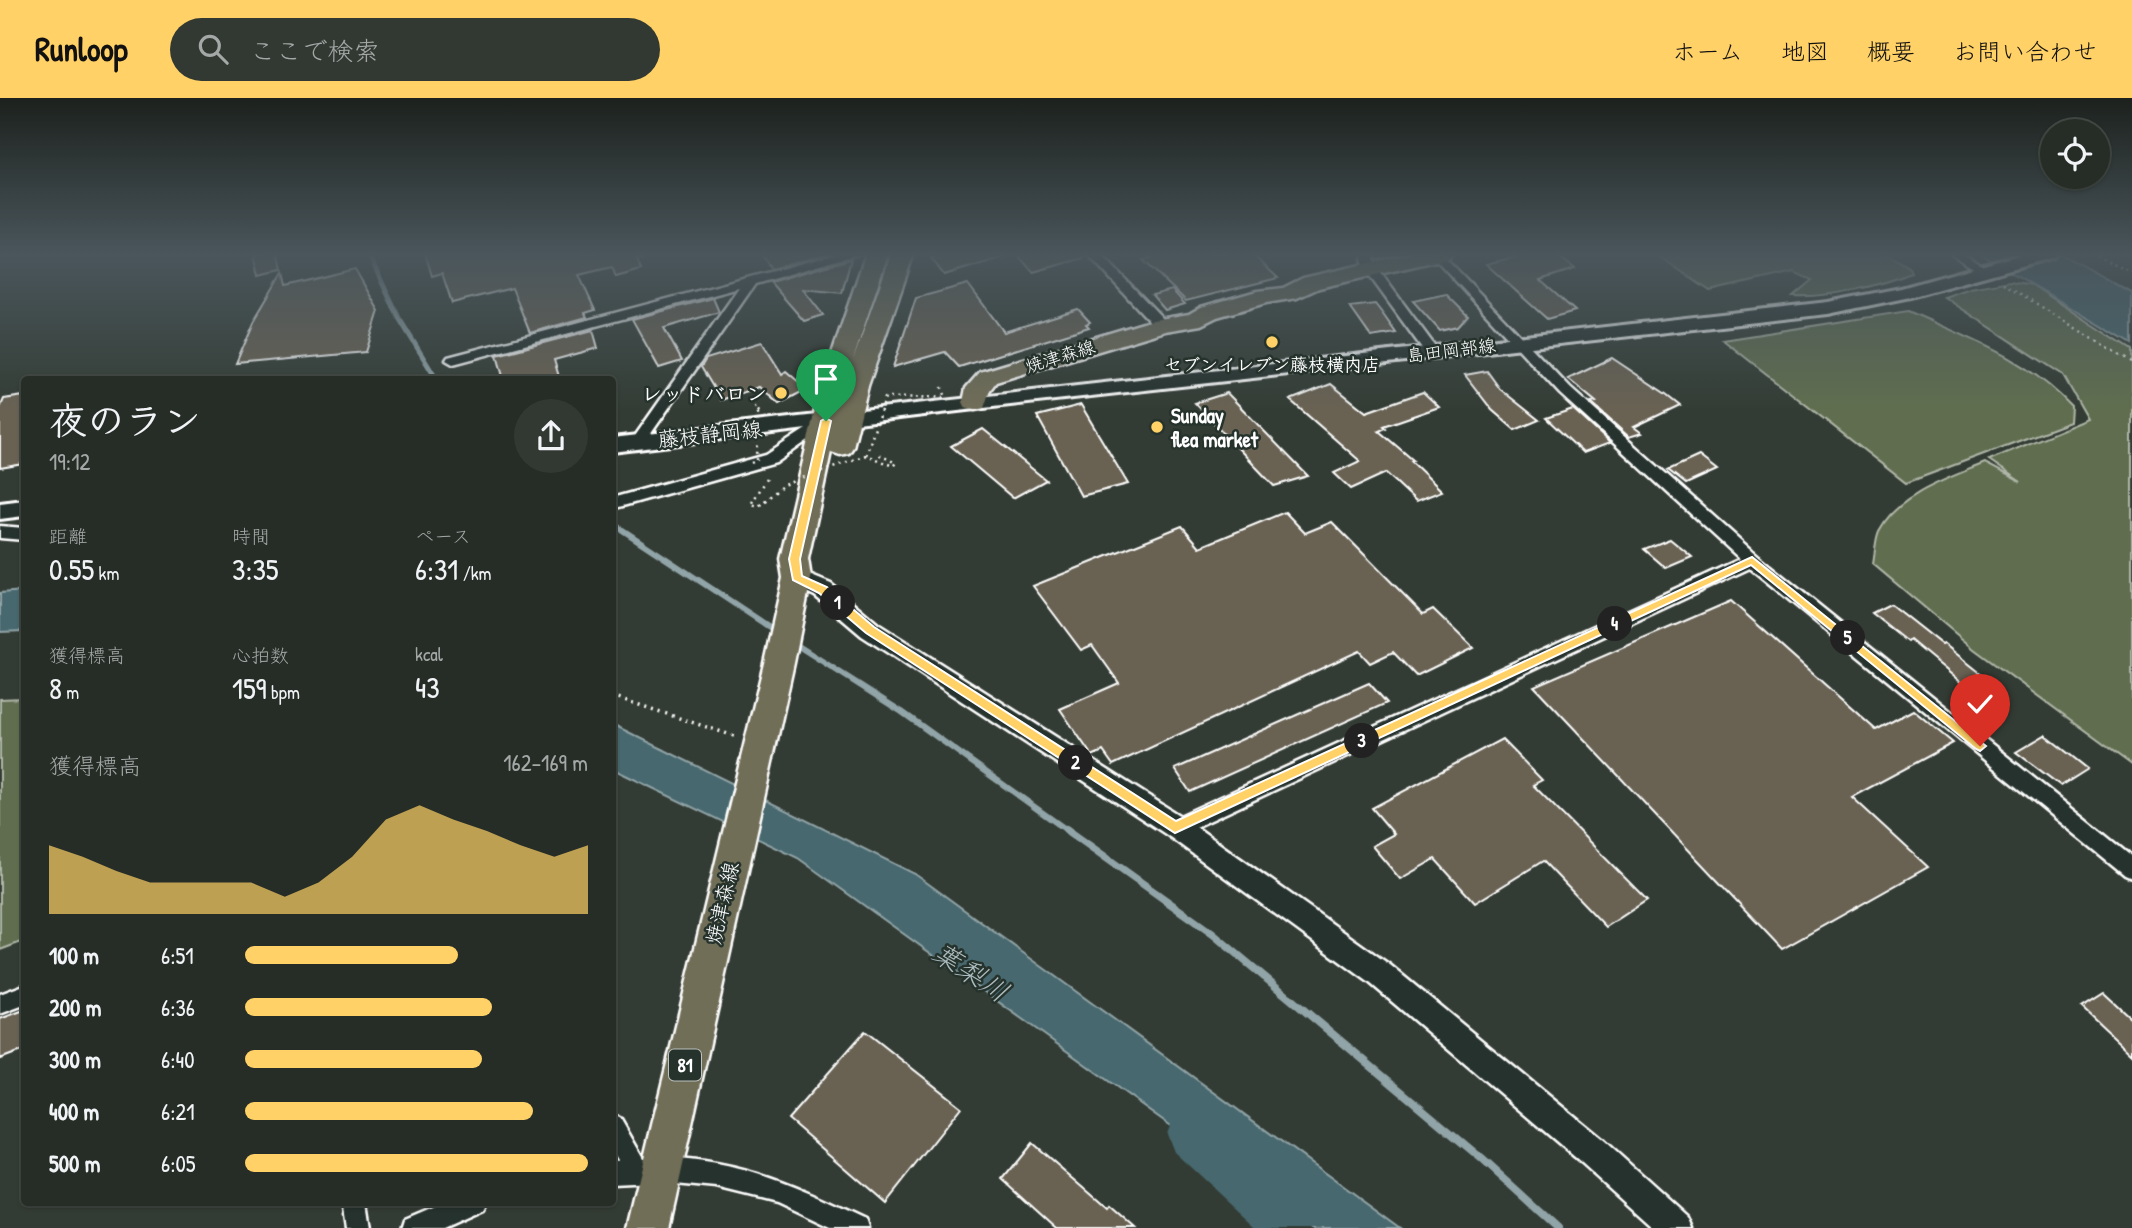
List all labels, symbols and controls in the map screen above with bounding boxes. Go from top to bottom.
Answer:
search box [170,18,660,81]
text: Runloop [35,27,128,71]
icon: search [194,30,232,68]
text: ここで検索 [250,33,380,68]
text: ホーム [1672,35,1743,67]
text: 地図 [1781,35,1829,67]
text: 概要 [1867,35,1915,67]
text: お問い合わせ [1953,35,2097,67]
map controls [2040,119,2110,189]
button: locate [2040,119,2110,189]
street label: 島田岡部線 [1405,332,1497,368]
street label: 焼津森線 [1022,334,1098,378]
marker: セブンイレブン藤枝横内店 [1264,334,1280,350]
pin [796,349,856,421]
place label: セブンイレブン藤枝横内店 [1164,352,1380,377]
icon: arrive [807,360,845,398]
place label: レッドバロン [641,379,767,408]
marker: レッドバロン [773,385,789,401]
text: 夜のラン [49,394,201,446]
button: share [514,399,588,473]
place label: Sunday flea market [1170,401,1259,454]
street label: 藤枝静岡線 [656,414,764,454]
marker: Sunday flea market [1149,419,1165,435]
text: 19:12 [49,446,90,477]
text: 距離 [49,523,87,549]
text: 時間 [232,523,270,549]
text: ペース [415,523,471,549]
text: 0.55 [49,549,94,589]
text: 3:35 [232,549,279,589]
text: 6:31 [415,549,458,589]
text: km [94,560,119,586]
text: /km [458,560,491,586]
pin: 1 [820,586,856,620]
text: 1 [834,589,841,615]
pin: 4 [1598,606,1632,642]
text: 4 [1611,610,1618,636]
pin: 5 [1830,620,1866,656]
text: 5 [1843,624,1852,650]
text: kcal [415,641,443,667]
text: 獲得標高 [49,642,125,668]
text: 心拍数 [232,642,289,668]
text: 43 [415,667,440,707]
text: 8 [49,668,62,708]
text: 159 [232,668,267,708]
pin [1950,674,2010,746]
text: m [62,679,79,705]
text: bpm [267,679,300,705]
icon: check [1961,685,1999,723]
pin: 3 [1344,724,1380,758]
text: 3 [1357,727,1366,753]
pin: 2 [1058,746,1094,780]
text: 162–169 m [503,747,588,778]
text: 2 [1071,749,1080,775]
text: 獲得標高 [49,750,141,781]
street label: 焼津森線 [698,859,746,947]
water label: 葉梨川 [925,933,1017,1011]
text: 100 m [49,940,99,971]
text: 6:51 [161,940,194,971]
text: 200 m [49,992,101,1023]
text: 6:36 [161,992,195,1023]
text: 300 m [49,1044,101,1075]
text: 6:40 [161,1044,194,1075]
road number: 81 [669,1049,701,1080]
text: 400 m [49,1096,99,1127]
text: 6:21 [161,1096,195,1127]
text: 500 m [49,1148,100,1179]
text: 6:05 [161,1148,196,1179]

